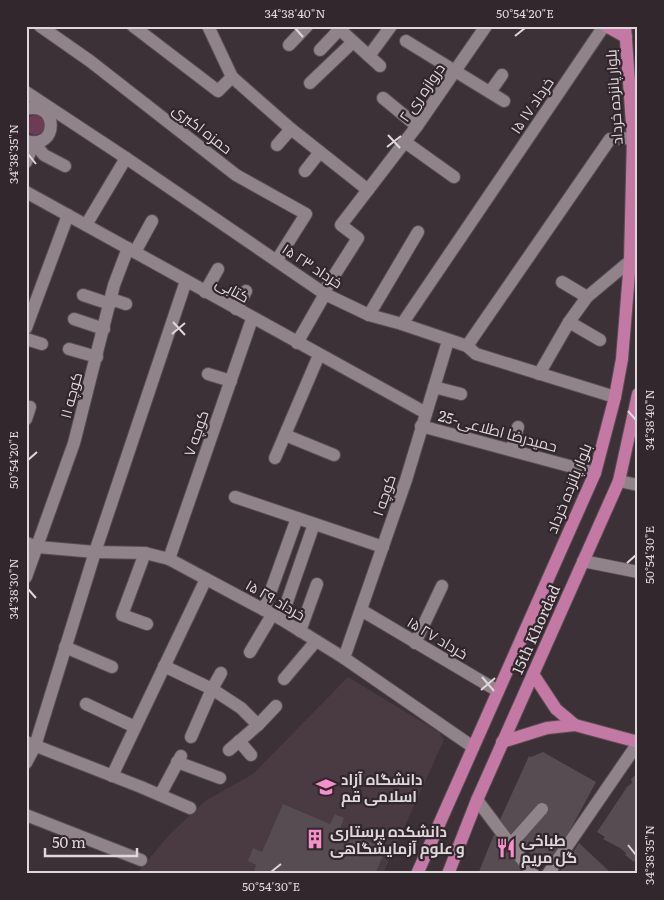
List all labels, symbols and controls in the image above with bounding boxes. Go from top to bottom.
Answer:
text: 34°38'40"N [265,4,325,22]
text: 50°54'20"E [496,4,554,22]
street label: بلوار پانزده خرداد [598,49,628,145]
street label: دروازه ری ۲ [392,58,450,126]
street label: ۱۵ خرداد ۱۷ [504,72,558,138]
street label: حمزه اکبری [168,97,238,159]
text: 34°38'35"N [4,124,22,184]
street label: ۱۵ خرداد ۲۳ [278,237,348,293]
street label: کتابی [212,270,254,308]
street label: کوچه ۱۱ [53,369,87,421]
text: 34°38'40"N [640,390,658,450]
street label: حمیدرضا اطلاعی-25 [436,403,560,457]
street label: کوچه ۷ [176,407,214,459]
text: 50°54'20"E [4,431,22,489]
street label: بلوار پانزده خرداد [539,439,597,537]
street label: کوچه ۱ [365,471,401,519]
text: 50°54'30"E [640,526,658,584]
text: 34°38'30"N [4,559,22,619]
street label: ۱۵ خرداد ۲۹ [242,573,310,625]
street label: 15th Khordad [505,581,565,677]
street label: ۱۵ خرداد ۲۷ [403,610,473,664]
place label: دانشگاه آزاد اسلامی قم [341,767,423,807]
school or university icon: دانشگاه آزاد اسلامی قم [315,776,337,798]
place label: دانشکده پرستاری و علوم آزمایشگاهی [330,819,465,859]
scale bar [45,825,138,857]
text: 34°38'35"N [640,825,658,885]
building icon: دانشکده پرستاری و علوم آزمایشگاهی [304,828,326,850]
place label: طباخی گل مریم [521,828,577,868]
text: 50 m [52,830,86,853]
restaurant icon: طباخی گل مریم [495,837,517,859]
text: 50°54'30"E [242,877,300,895]

